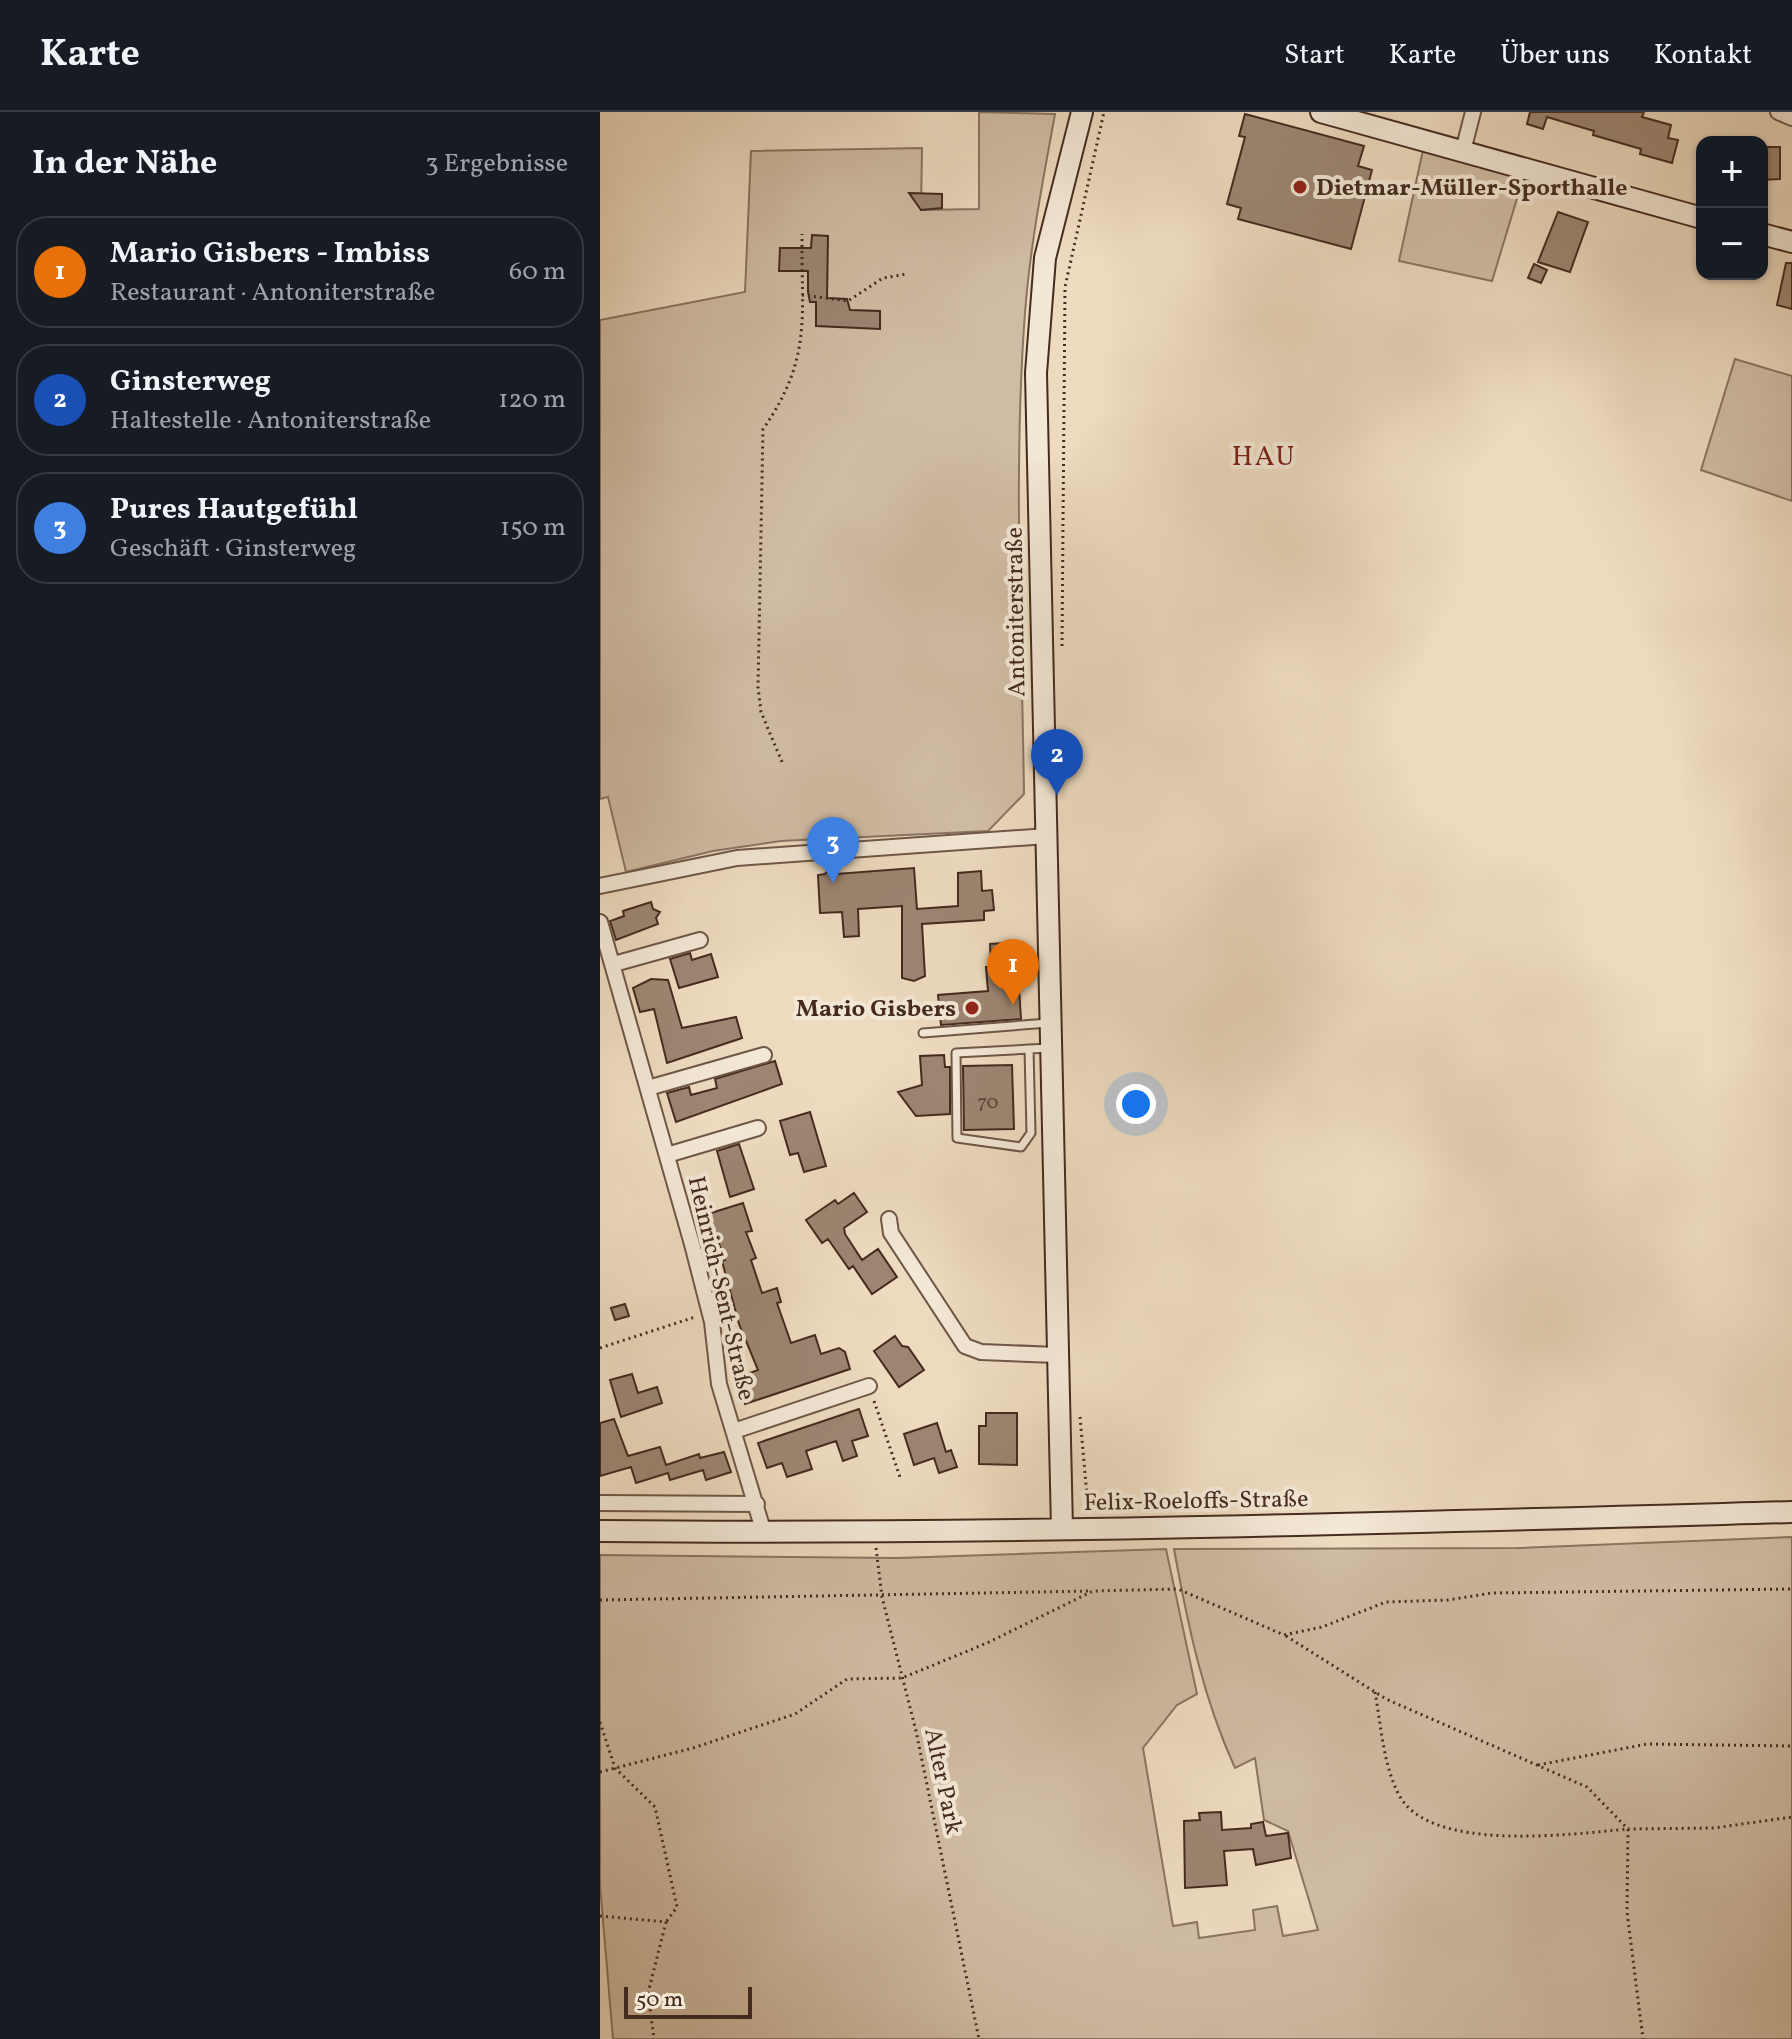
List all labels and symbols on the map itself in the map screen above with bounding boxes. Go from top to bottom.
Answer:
place label: Dietmar-Müller-Sporthalle [1316,172,1628,206]
marker: Dietmar-Müller-Sporthalle [1291,178,1309,196]
district label: HAU [1232,438,1296,477]
street label: Antoniterstraße [999,527,1035,697]
pin: 2 [1031,729,1083,795]
pin: 3 [807,817,859,883]
pin: 1 [987,939,1039,1005]
place label: Mario Gisbers [796,993,956,1027]
marker: Mario Gisbers [963,999,981,1017]
your location [1116,1084,1156,1124]
house number: 70 [978,1089,998,1117]
street label: Heinrich-Sent-Straße [678,1173,762,1404]
street label: Felix-Roeloffs-Straße [1083,1483,1309,1521]
street label: Alter Park [914,1725,970,1838]
scale bar [624,1983,752,2019]

